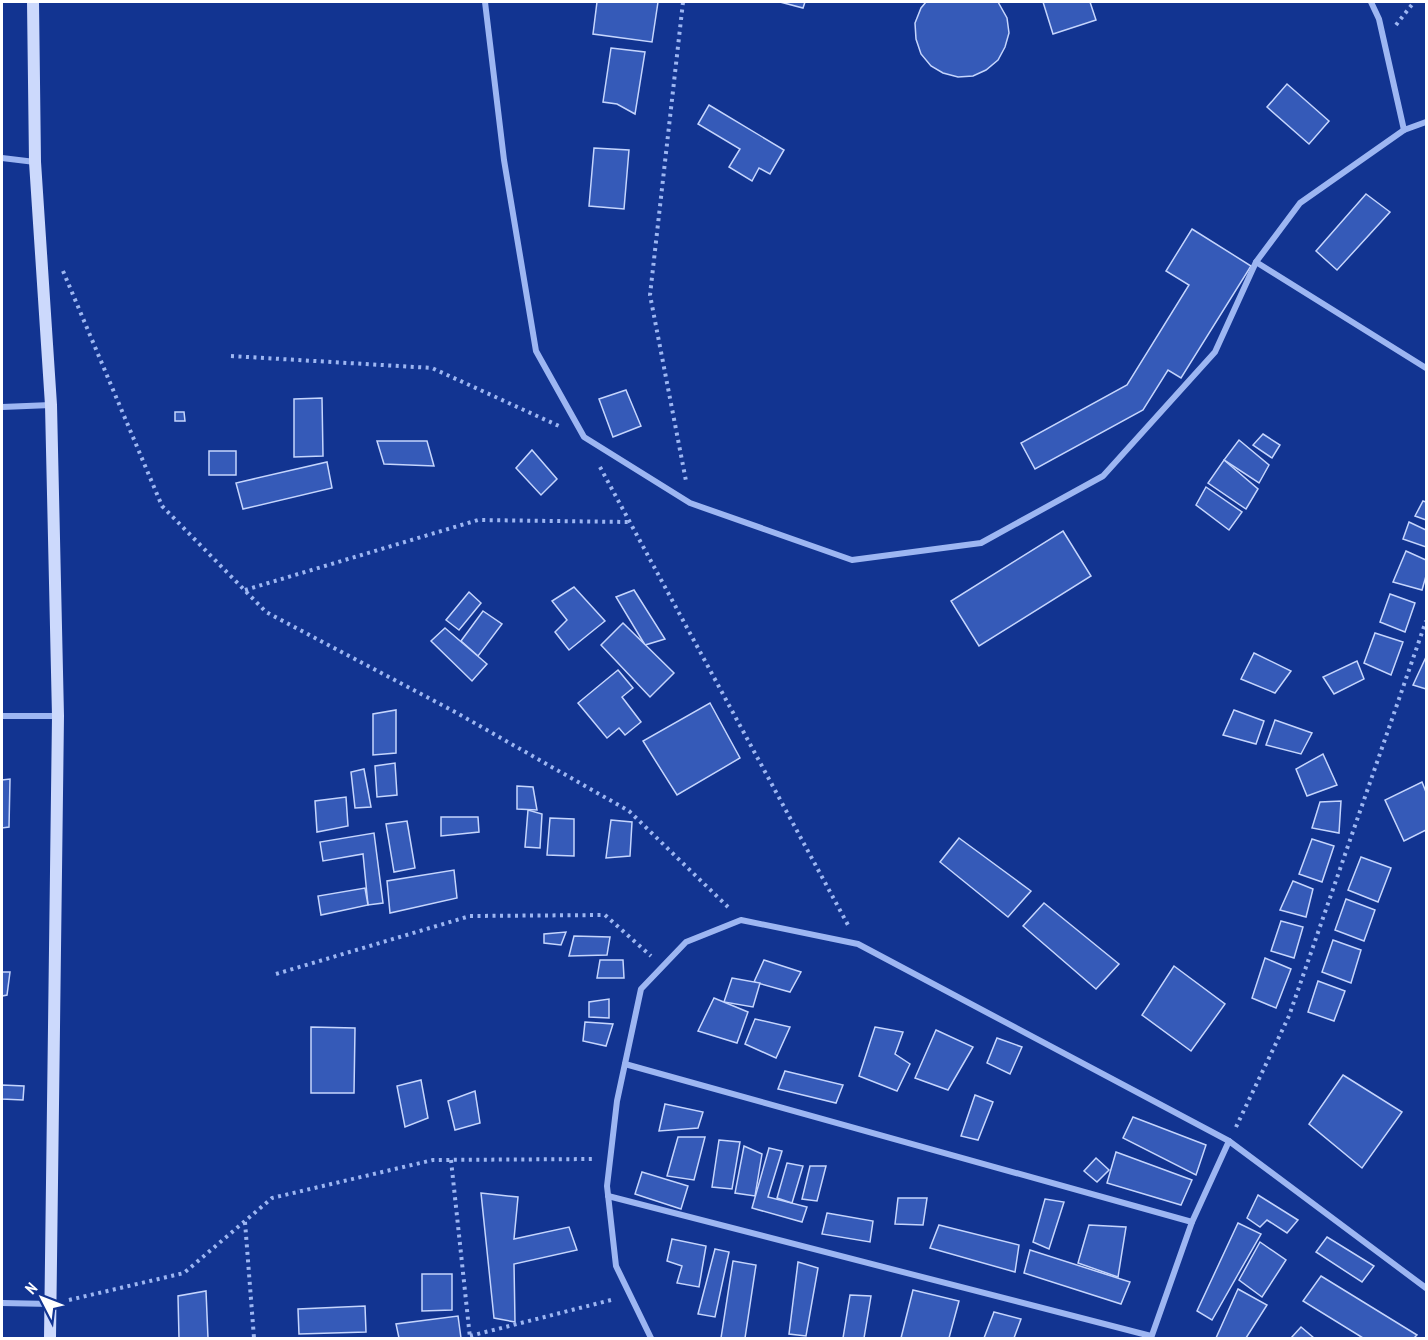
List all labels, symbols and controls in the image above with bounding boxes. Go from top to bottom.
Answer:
north arrow [12,1268,72,1328]
text: N [21,1278,41,1298]

